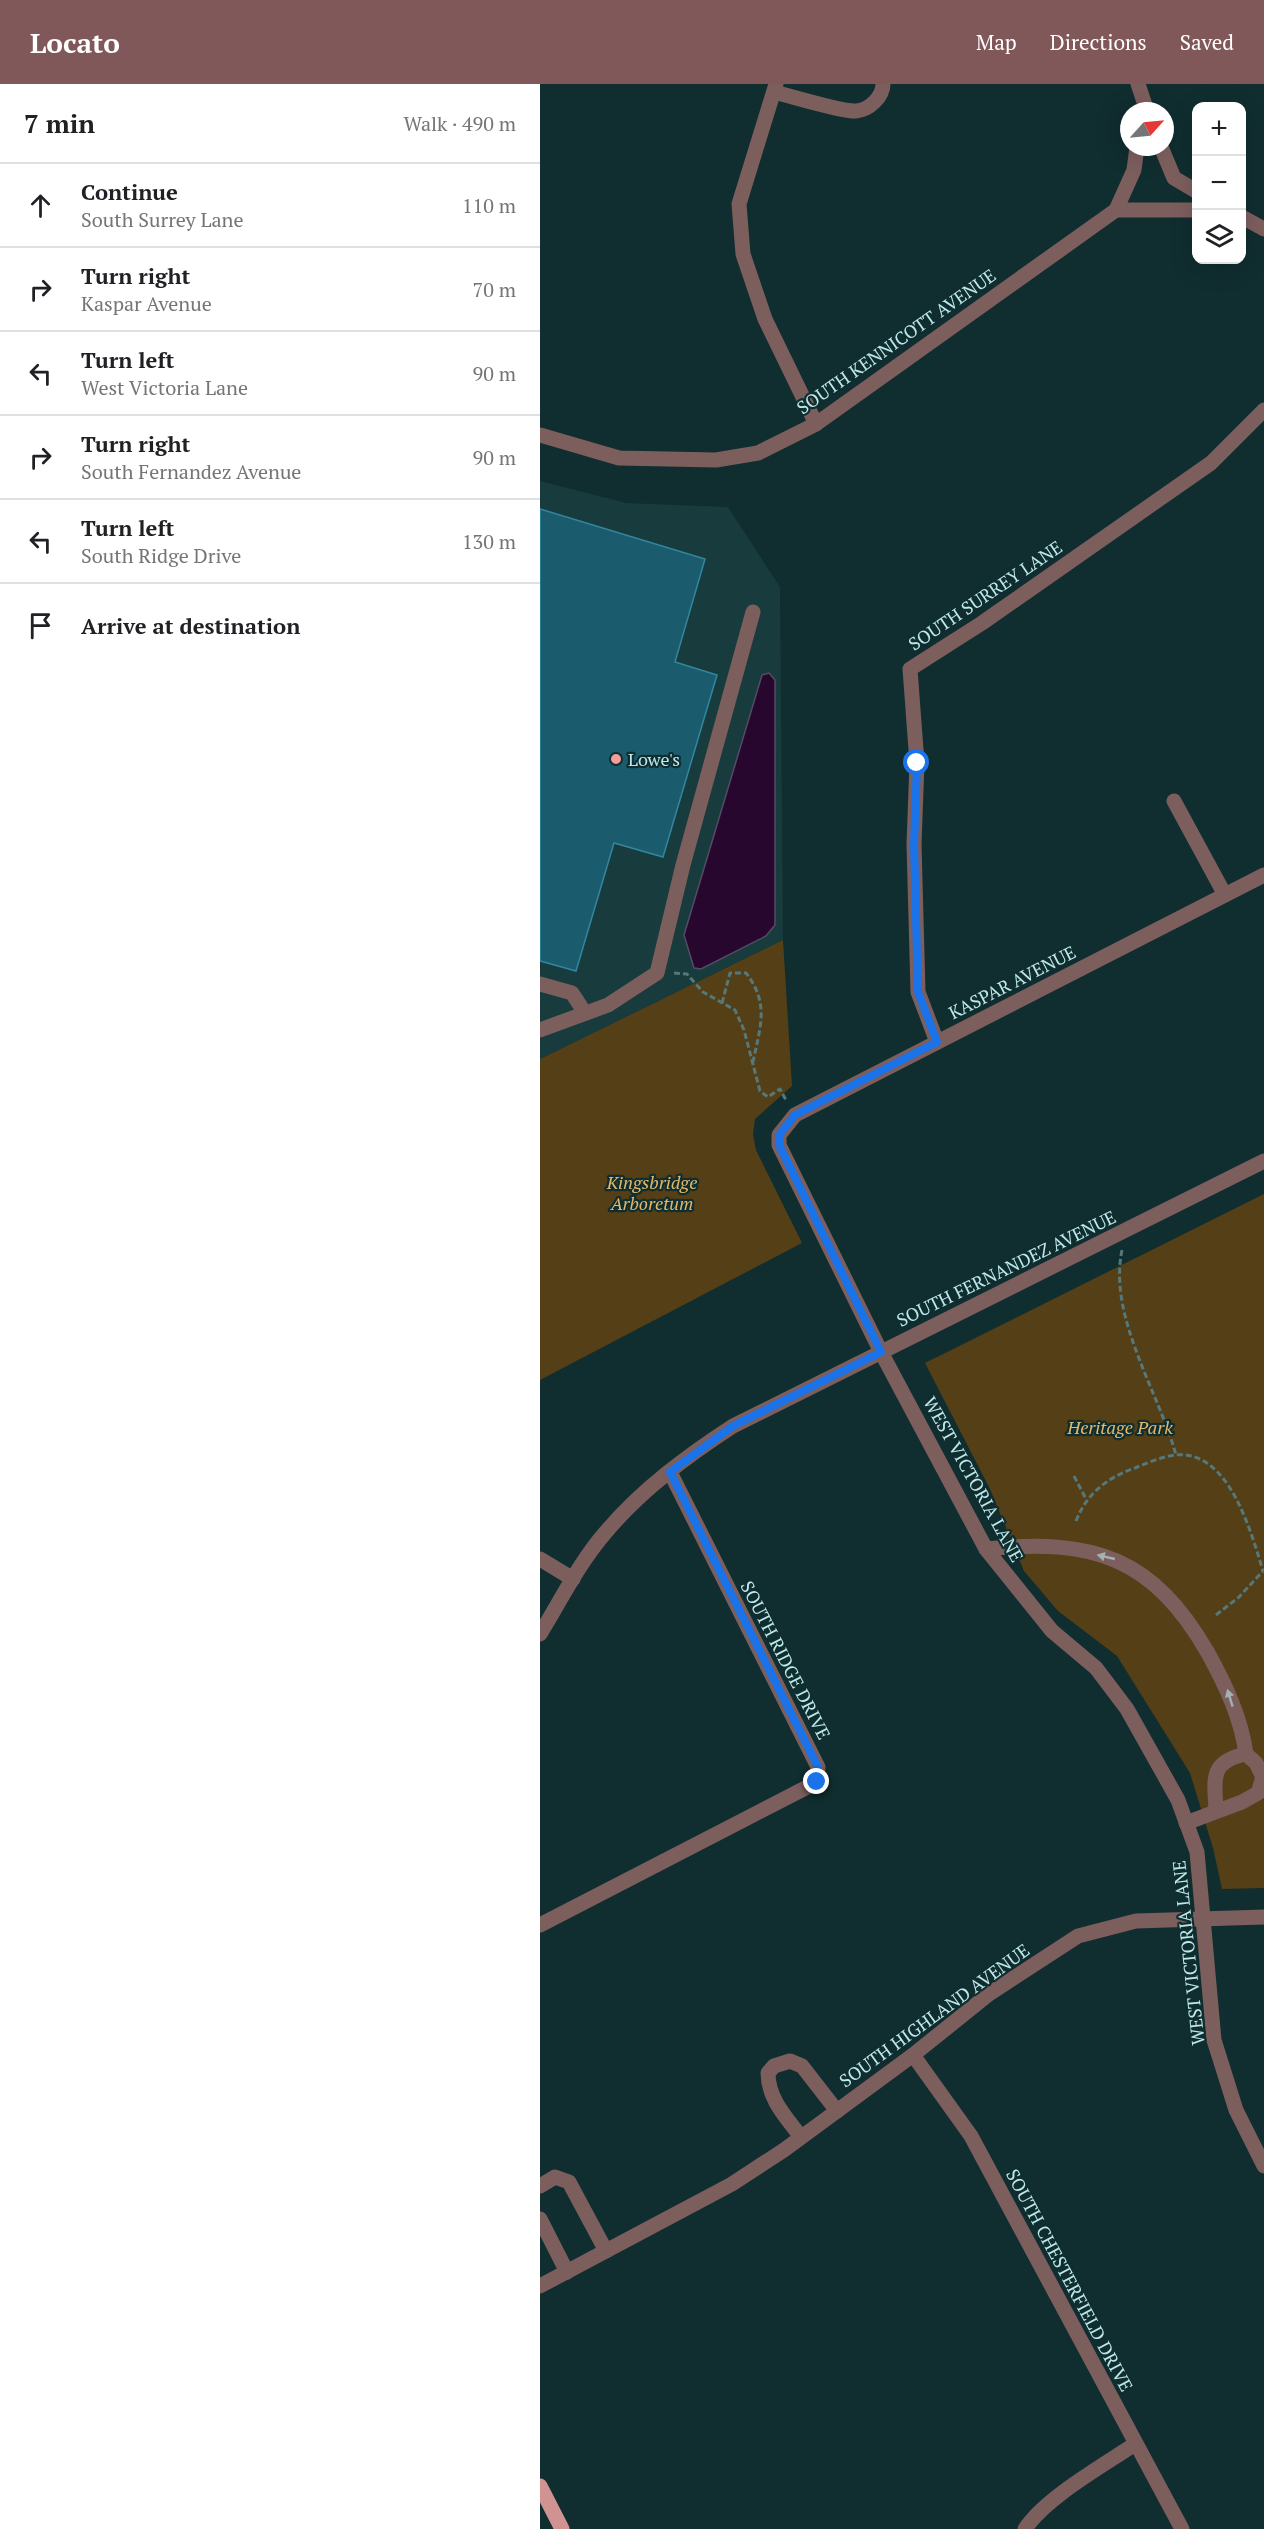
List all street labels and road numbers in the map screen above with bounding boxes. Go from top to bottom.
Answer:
street label: SOUTH KENNICOTT AVENUE [792,263,1000,419]
street label: SOUTH SURREY LANE [903,535,1067,655]
street label: KASPAR AVENUE [944,940,1080,1024]
street label: SOUTH FERNANDEZ AVENUE [892,1204,1120,1332]
street label: WEST VICTORIA LANE [918,1392,1030,1566]
street label: SOUTH RIDGE DRIVE [736,1577,836,1743]
street label: WEST VICTORIA LANE [1166,1859,1210,2047]
street label: SOUTH HIGHLAND AVENUE [834,1938,1034,2092]
street label: SOUTH CHESTERFIELD DRIVE [1001,2165,1139,2395]

